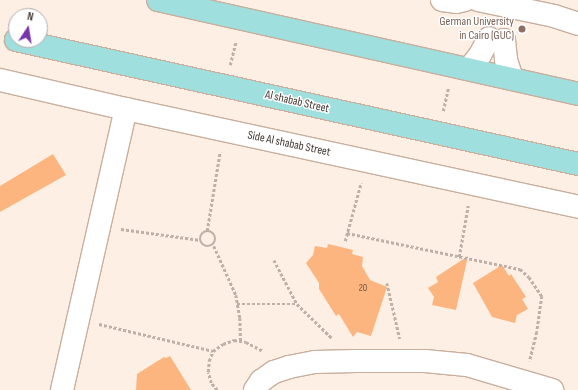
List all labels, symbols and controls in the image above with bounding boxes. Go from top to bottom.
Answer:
north arrow [8,8,48,48]
text: N [26,10,35,24]
place label: German University in Cairo (GUC) [440,15,514,43]
marker: German University in Cairo (GUC) [517,24,527,34]
street label: Al shabab Street [264,88,330,116]
street label: Side Al shabab Street [246,128,332,160]
house number: 20 [359,283,367,295]

